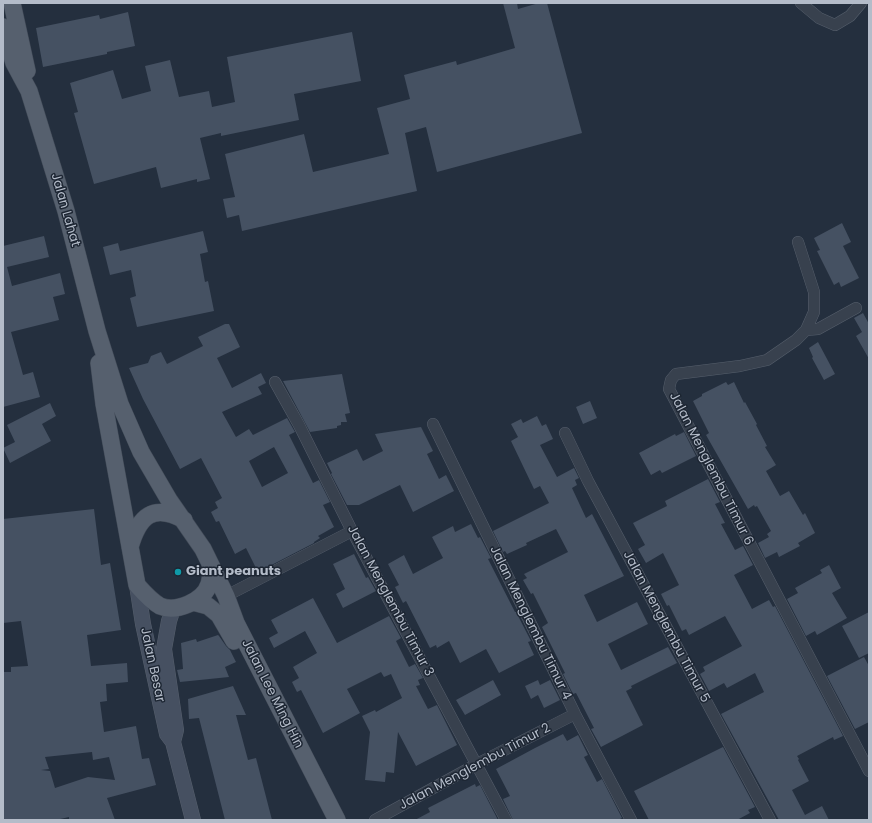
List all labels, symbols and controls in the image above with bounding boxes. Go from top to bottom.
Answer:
street label: Jalan Lahat [47,171,83,249]
street label: Jalan Menglembu Timur 6 [666,390,756,548]
street label: Jalan Menglembu Timur 3 [343,523,437,679]
street label: Jalan Menglembu Timur 4 [486,543,574,703]
street label: Jalan Menglembu Timur 5 [619,549,713,705]
place label: Giant peanuts [186,564,281,580]
marker: Giant peanuts [173,567,183,577]
street label: Jalan Besar [136,626,168,704]
street label: Jalan Lee Ming Hin [238,637,306,751]
street label: Jalan Menglembu Timur 2 [397,720,553,814]

